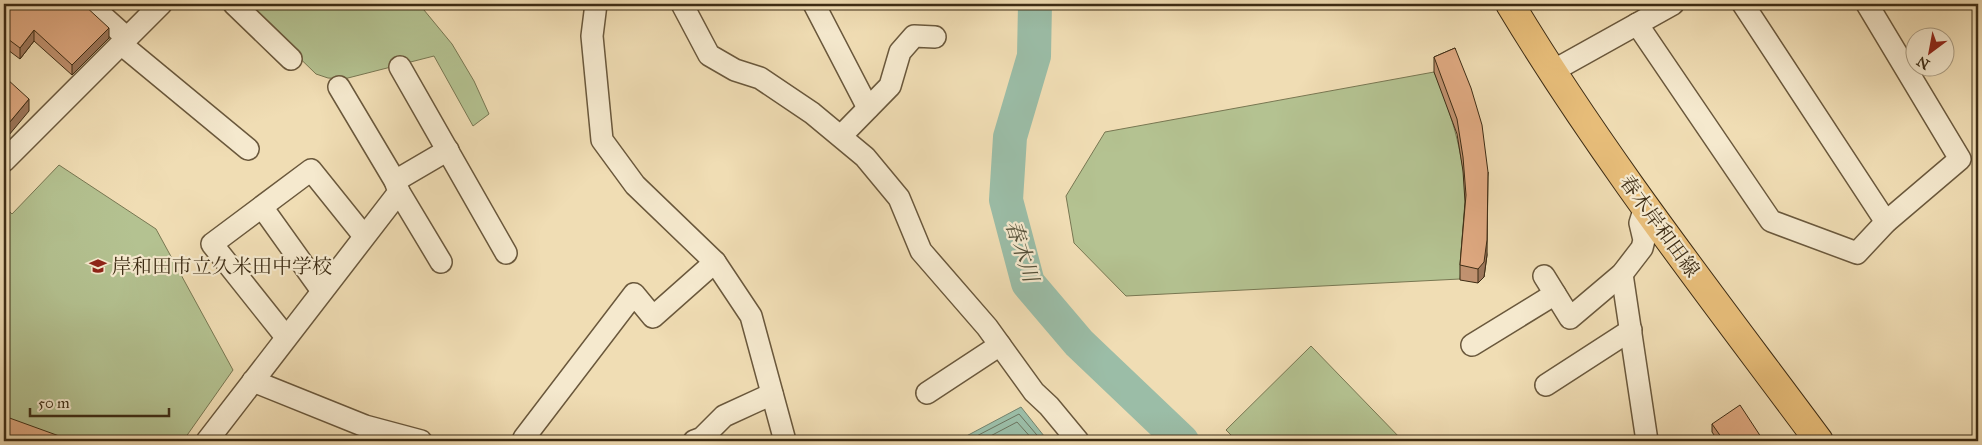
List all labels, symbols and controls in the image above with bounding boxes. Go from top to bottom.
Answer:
north arrow [1904,28,1954,78]
text: N [1914,52,1933,73]
street label: 春木岸和田線 [1615,170,1705,282]
water label: 春木川 [1000,217,1045,287]
place label: 岸和田市立久米田中学校 [112,254,332,278]
school or university icon: 岸和田市立久米田中学校 [88,256,108,276]
scale bar [30,385,169,417]
text: 50 m [38,394,70,412]

